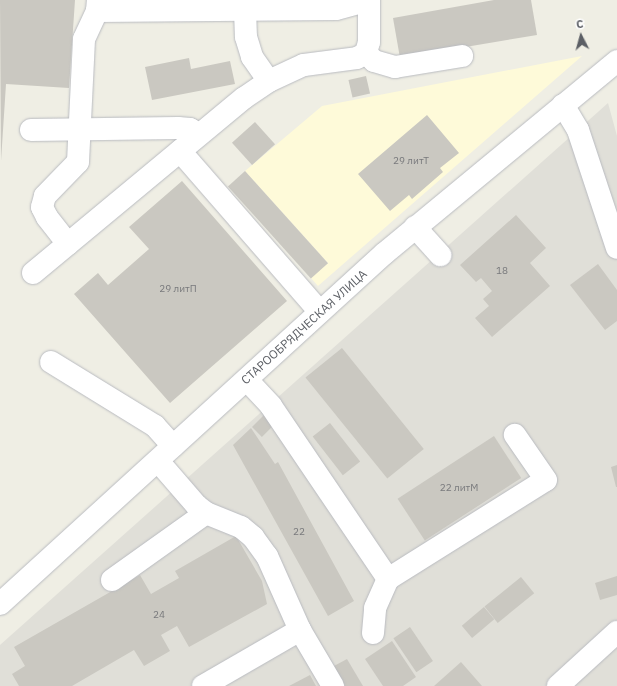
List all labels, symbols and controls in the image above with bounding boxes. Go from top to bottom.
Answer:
north arrow [561,16,601,56]
text: С [575,17,584,31]
house number: 29 литТ [393,155,429,167]
house number: 18 [496,265,508,277]
street label: СТАРООБРЯДЧЕСКАЯ УЛИЦА [238,267,370,387]
house number: 29 литП [159,283,197,295]
house number: 22 литМ [440,482,478,494]
house number: 22 [293,526,305,538]
house number: 24 [153,609,165,621]

